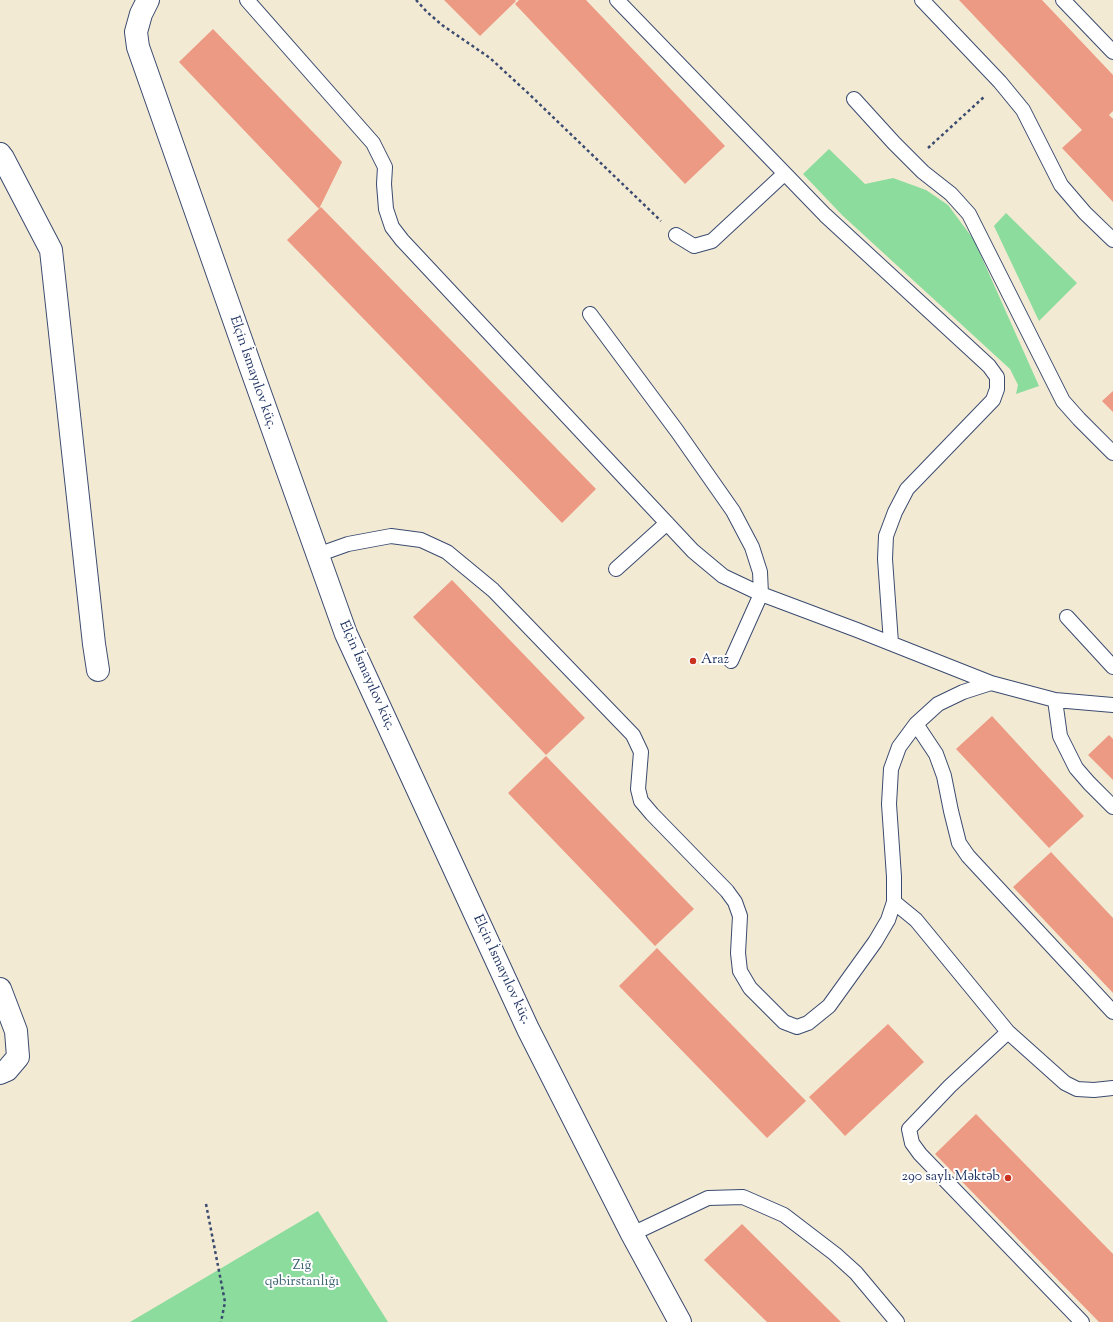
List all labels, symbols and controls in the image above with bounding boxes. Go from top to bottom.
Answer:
street label: Elçin İsmayılov küç. [225,314,279,432]
street label: Elçin İsmayılov küç. [334,618,398,734]
place label: Araz [701,653,729,669]
marker: Araz [688,656,698,666]
street label: Elçin İsmayılov küç. [468,913,534,1027]
place label: 290 saylı Məktəb [902,1170,1000,1186]
marker: 290 saylı Məktəb [1003,1173,1013,1183]
park label: Zığ qəbirstanlığı [265,1259,339,1292]

